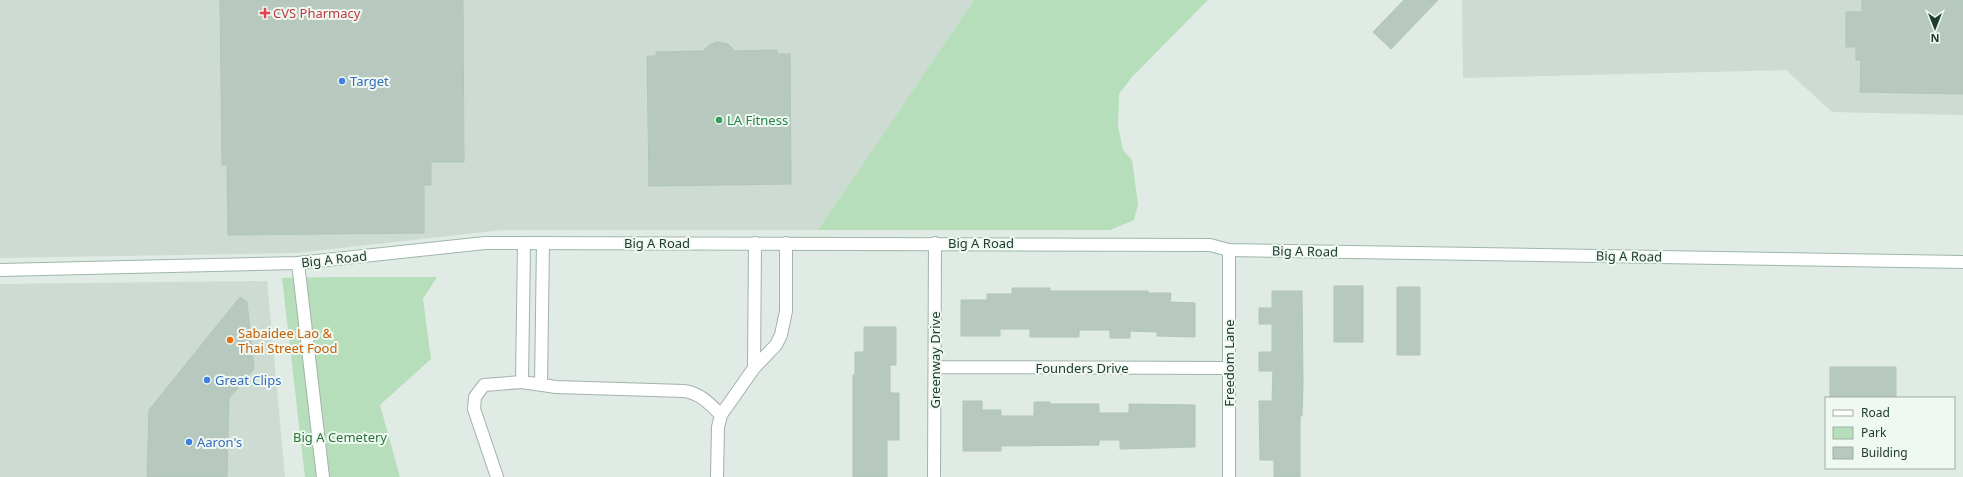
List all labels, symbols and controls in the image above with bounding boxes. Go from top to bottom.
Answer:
place label: CVS Pharmacy [273,4,361,22]
marker: CVS Pharmacy [260,8,270,18]
north arrow [1915,8,1955,48]
text: N [1931,31,1939,46]
place label: Target [350,72,389,90]
marker: Target [337,76,347,86]
place label: LA Fitness [727,111,788,129]
marker: LA Fitness [714,115,724,125]
street label: Big A Road [624,234,690,252]
street label: Big A Road [948,234,1014,252]
street label: Big A Road [1272,241,1338,261]
street label: Big A Road [1596,246,1662,266]
street label: Big A Road [300,247,368,271]
street label: Greenway Drive [926,312,944,408]
street label: Freedom Lane [1220,319,1238,407]
place label: Sabaidee Lao & Thai Street Food [238,324,337,357]
marker: Sabaidee Lao & Thai Street Food [225,335,235,345]
street label: Founders Drive [1035,359,1129,377]
place label: Great Clips [215,371,281,389]
marker: Great Clips [202,375,212,385]
legend [1825,397,1955,469]
text: Road [1861,404,1890,421]
text: Park [1861,424,1887,441]
park label: Big A Cemetery [293,428,387,446]
place label: Aaron's [197,433,242,451]
marker: Aaron's [184,437,194,447]
text: Building [1861,444,1908,461]

